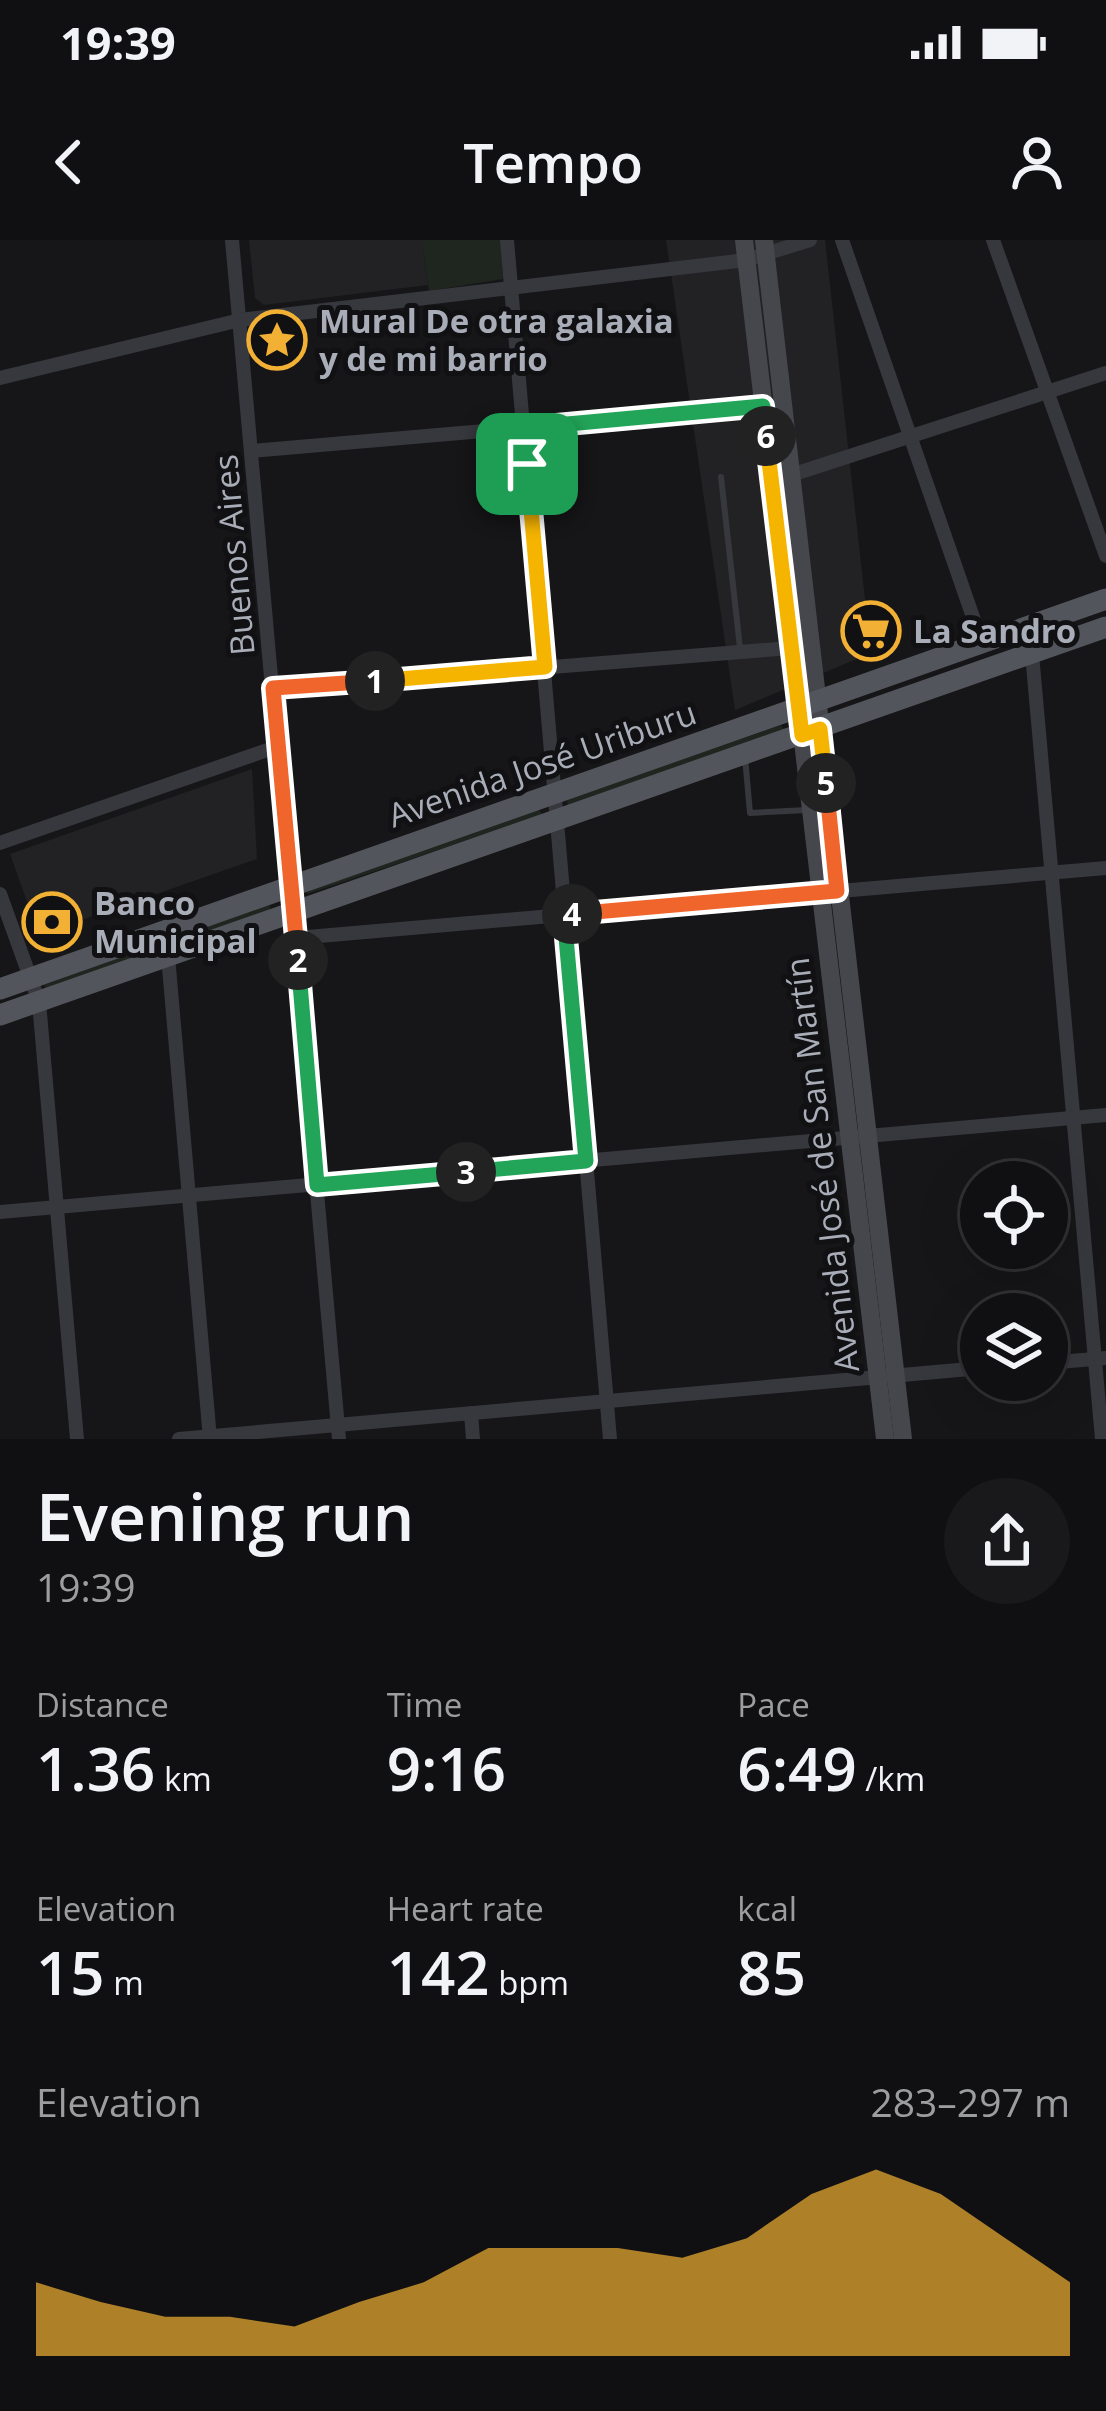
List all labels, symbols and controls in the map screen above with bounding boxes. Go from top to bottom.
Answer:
text: 19:39 [60,12,176,73]
text: Tempo [463,125,643,199]
icon: back [36,129,102,195]
icon: person [1004,129,1070,195]
place label: Mural De otra galaxia y de mi barrio [319,298,674,381]
place icon: Mural De otra galaxia y de mi barrio [246,309,308,371]
pin: 6 [736,406,796,466]
pin [476,413,578,515]
text: 6 [757,413,775,458]
icon: arrive [494,431,560,497]
street label: Buenos Aires [202,453,265,657]
supermarket icon: La Sandro [840,600,902,662]
place label: La Sandro [913,608,1076,653]
pin: 1 [345,651,405,711]
text: 1 [366,658,384,703]
street label: Avenida José Uriburu [382,690,702,837]
pin: 5 [796,753,856,813]
text: 5 [817,760,835,805]
place label: Banco Municipal [94,880,257,963]
pin: 4 [542,884,602,944]
bank icon: Banco Municipal [21,891,83,953]
text: 4 [563,891,581,936]
pin: 2 [268,930,328,990]
text: 2 [289,937,307,982]
street label: Avenida José de San Martín [774,955,869,1375]
pin: 3 [436,1142,496,1202]
text: 3 [457,1149,475,1194]
map controls [960,1161,1068,1401]
button: locate [960,1161,1068,1269]
button: layers [960,1293,1068,1401]
text: Evening run [36,1470,414,1560]
button: share [944,1478,1070,1604]
text: 19:39 [36,1560,135,1613]
text: Distance [36,1682,169,1727]
text: Time [387,1682,462,1727]
text: Pace [737,1682,810,1727]
text: 1.36 [36,1727,155,1809]
text: 9:16 [387,1727,506,1809]
text: 6:49 [737,1727,857,1809]
text: km [155,1756,212,1801]
text: /km [857,1756,925,1801]
text: Elevation [36,1886,176,1931]
text: Heart rate [387,1886,544,1931]
text: kcal [737,1886,797,1931]
text: 15 [36,1931,105,2013]
text: 142 [387,1931,490,2013]
text: 85 [737,1931,806,2013]
text: m [105,1960,144,2005]
text: bpm [490,1960,569,2005]
text: Elevation [36,2075,202,2128]
text: 283–297 m [870,2075,1070,2128]

